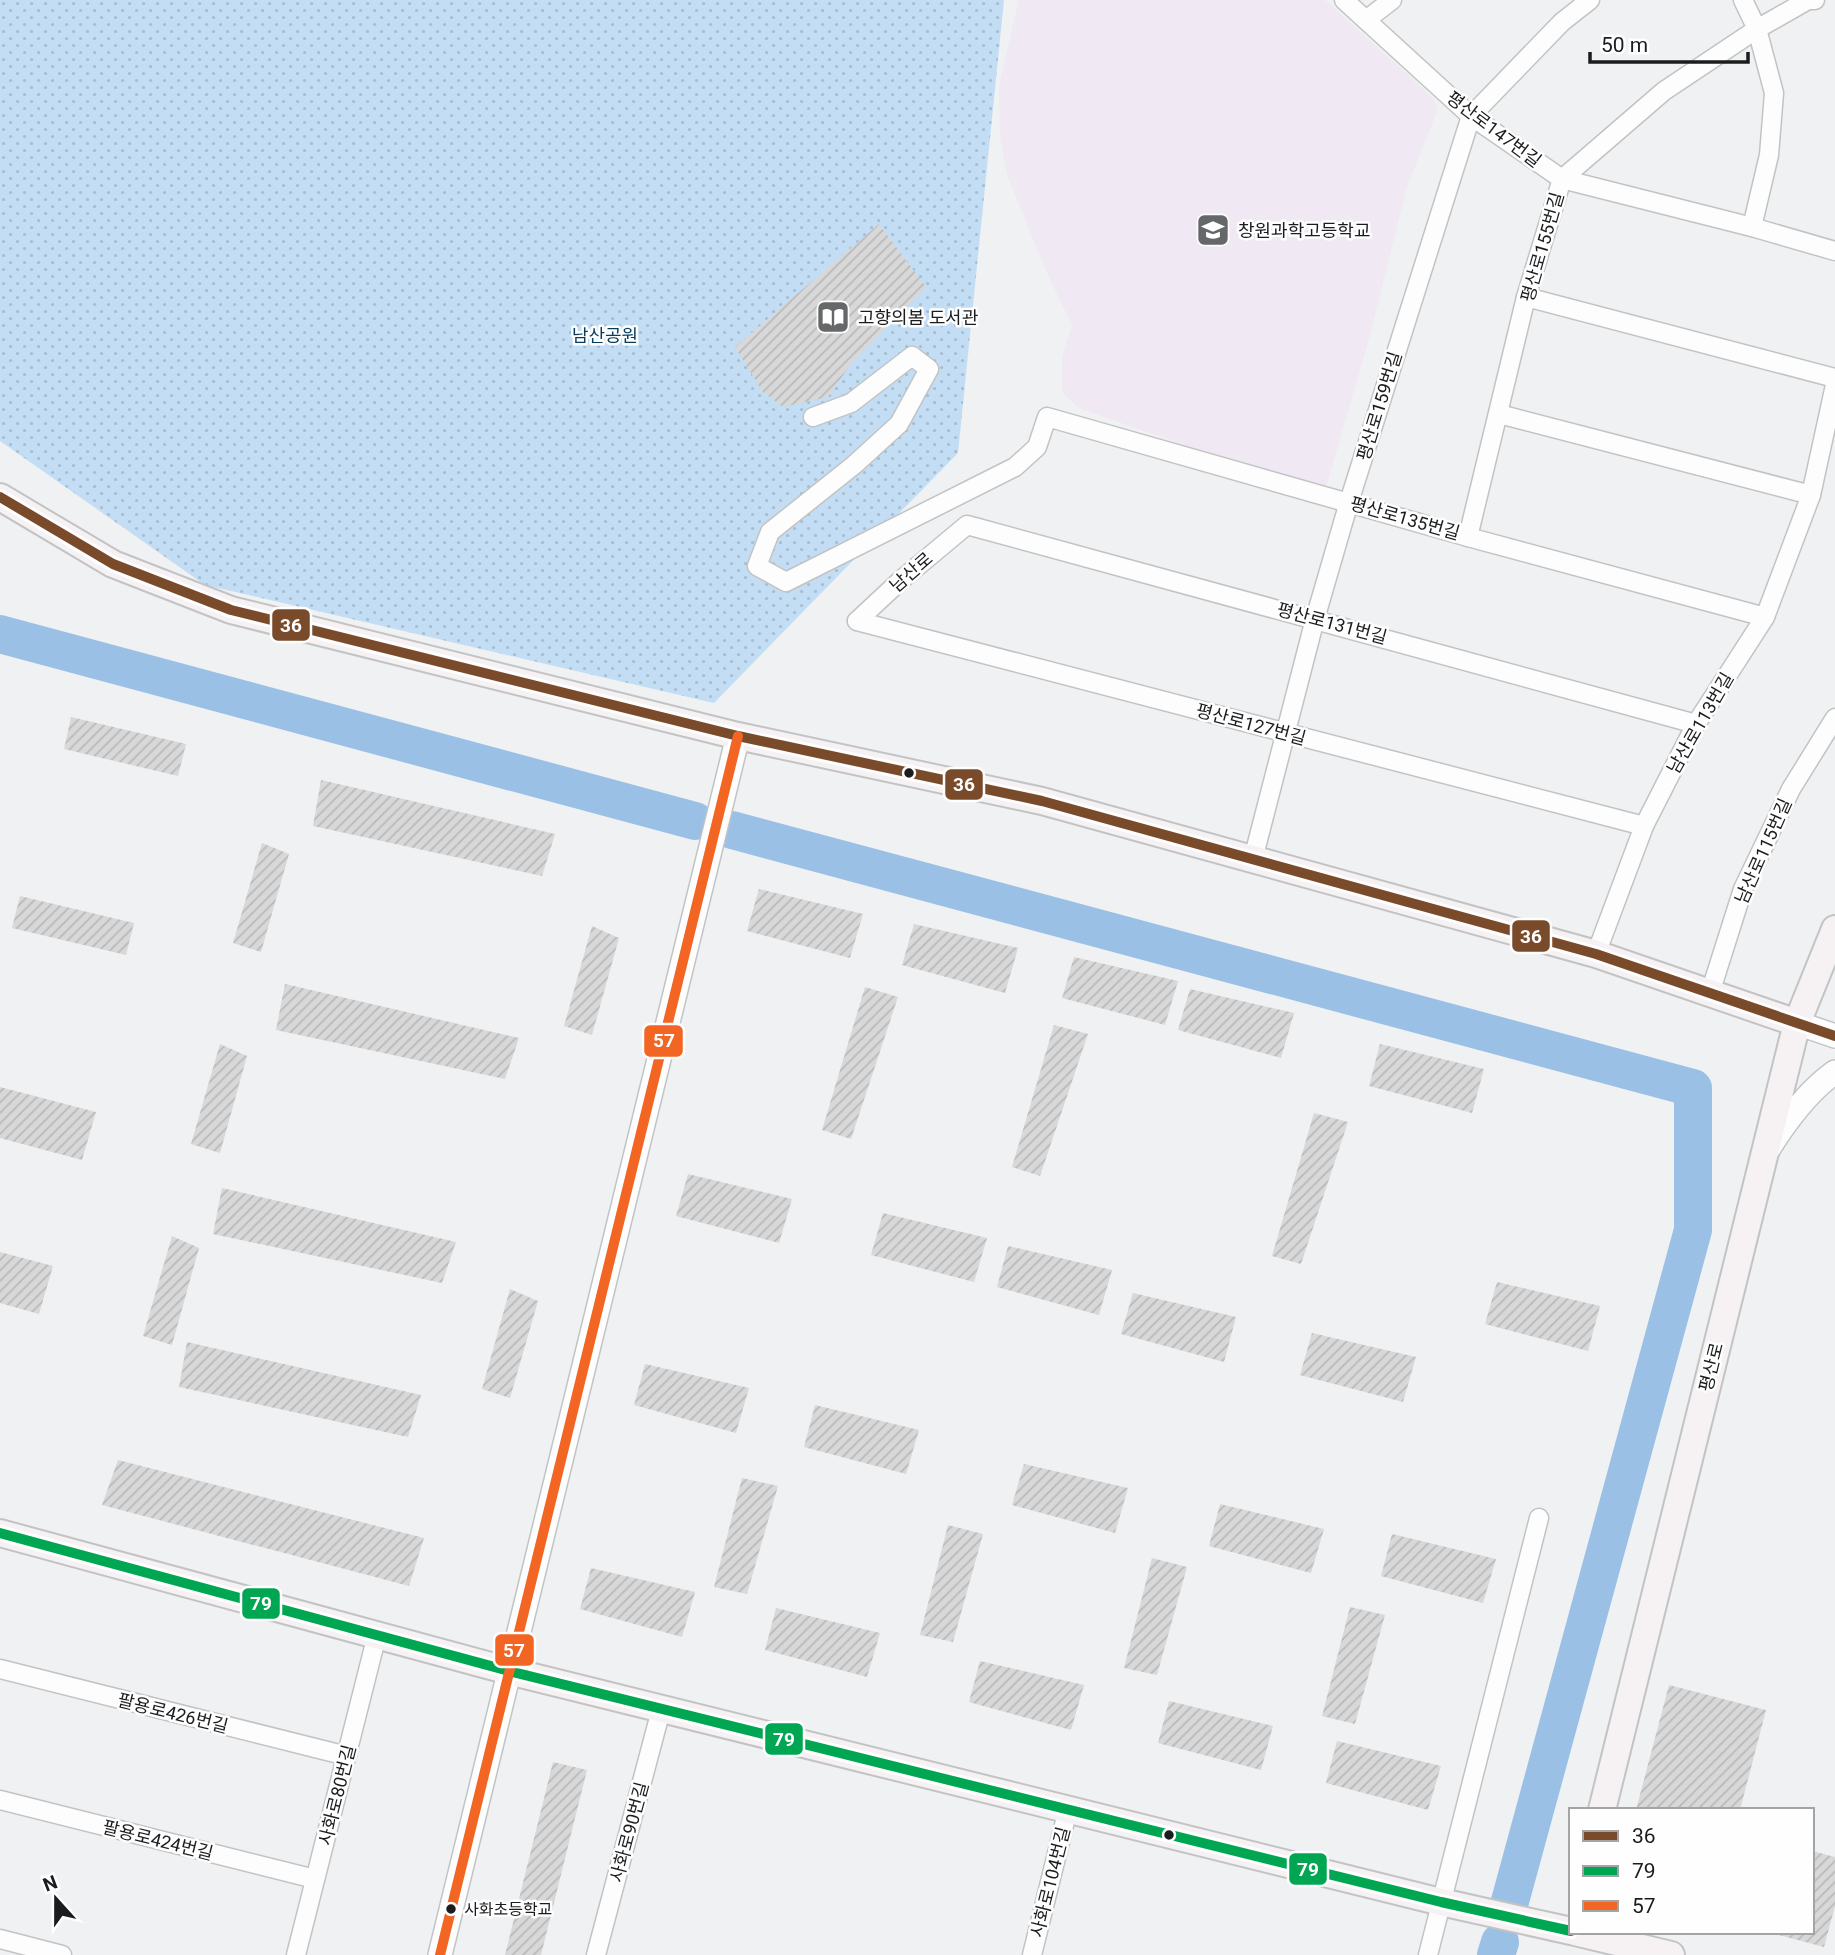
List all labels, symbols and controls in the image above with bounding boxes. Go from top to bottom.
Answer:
scale bar [1590,21,1748,65]
text: 50 m [1601,33,1648,57]
street label: 평산로147번길 [1442,87,1546,171]
street label: 평산로155번길 [1516,190,1568,304]
school or university icon: 창원과학고등학교 [1194,211,1232,249]
place label: 창원과학고등학교 [1238,220,1370,241]
library icon: 고향의봄 도서관 [814,298,852,336]
place label: 고향의봄 도서관 [858,307,979,328]
park label: 남산공원 [572,325,638,346]
street label: 평산로159번길 [1352,349,1406,463]
street label: 평산로135번길 [1348,492,1462,544]
street label: 남산로 [885,548,937,596]
street label: 평산로131번길 [1275,598,1389,648]
line badge: 36 [271,608,311,642]
text: 36 [280,614,302,637]
street label: 남산로113번길 [1663,669,1737,777]
street label: 평산로127번길 [1194,699,1308,749]
unlabelled marker [902,766,916,780]
line badge: 36 [944,768,984,801]
text: 36 [953,773,975,796]
street label: 남산로115번길 [1730,795,1796,907]
line badge: 36 [1511,919,1551,953]
text: 36 [1520,925,1542,948]
line badge: 57 [643,1024,684,1058]
text: 57 [653,1029,675,1052]
street label: 평산로 [1695,1340,1727,1394]
line badge: 79 [241,1587,281,1620]
text: 79 [250,1592,272,1615]
line badge: 57 [494,1633,535,1667]
text: 57 [503,1639,525,1662]
street label: 팔용로426번길 [116,1689,230,1737]
line badge: 79 [764,1722,804,1756]
text: 79 [773,1728,795,1751]
street label: 사화로80번길 [314,1742,360,1848]
street label: 사화로90번길 [606,1780,652,1884]
legend [1569,1808,1814,1934]
street label: 팔용로424번길 [101,1816,215,1864]
text: 36 [1632,1824,1656,1848]
street label: 사화로104번길 [1026,1825,1074,1939]
unlabelled marker [1162,1828,1176,1842]
line badge: 79 [1288,1852,1328,1886]
text: 79 [1297,1858,1319,1881]
text: 79 [1632,1859,1656,1883]
north arrow [21,1864,91,1934]
text: N [40,1870,60,1897]
text: 57 [1632,1894,1656,1918]
place label: 사화초등학교 [464,1900,552,1919]
marker: 사화초등학교 [444,1902,458,1916]

